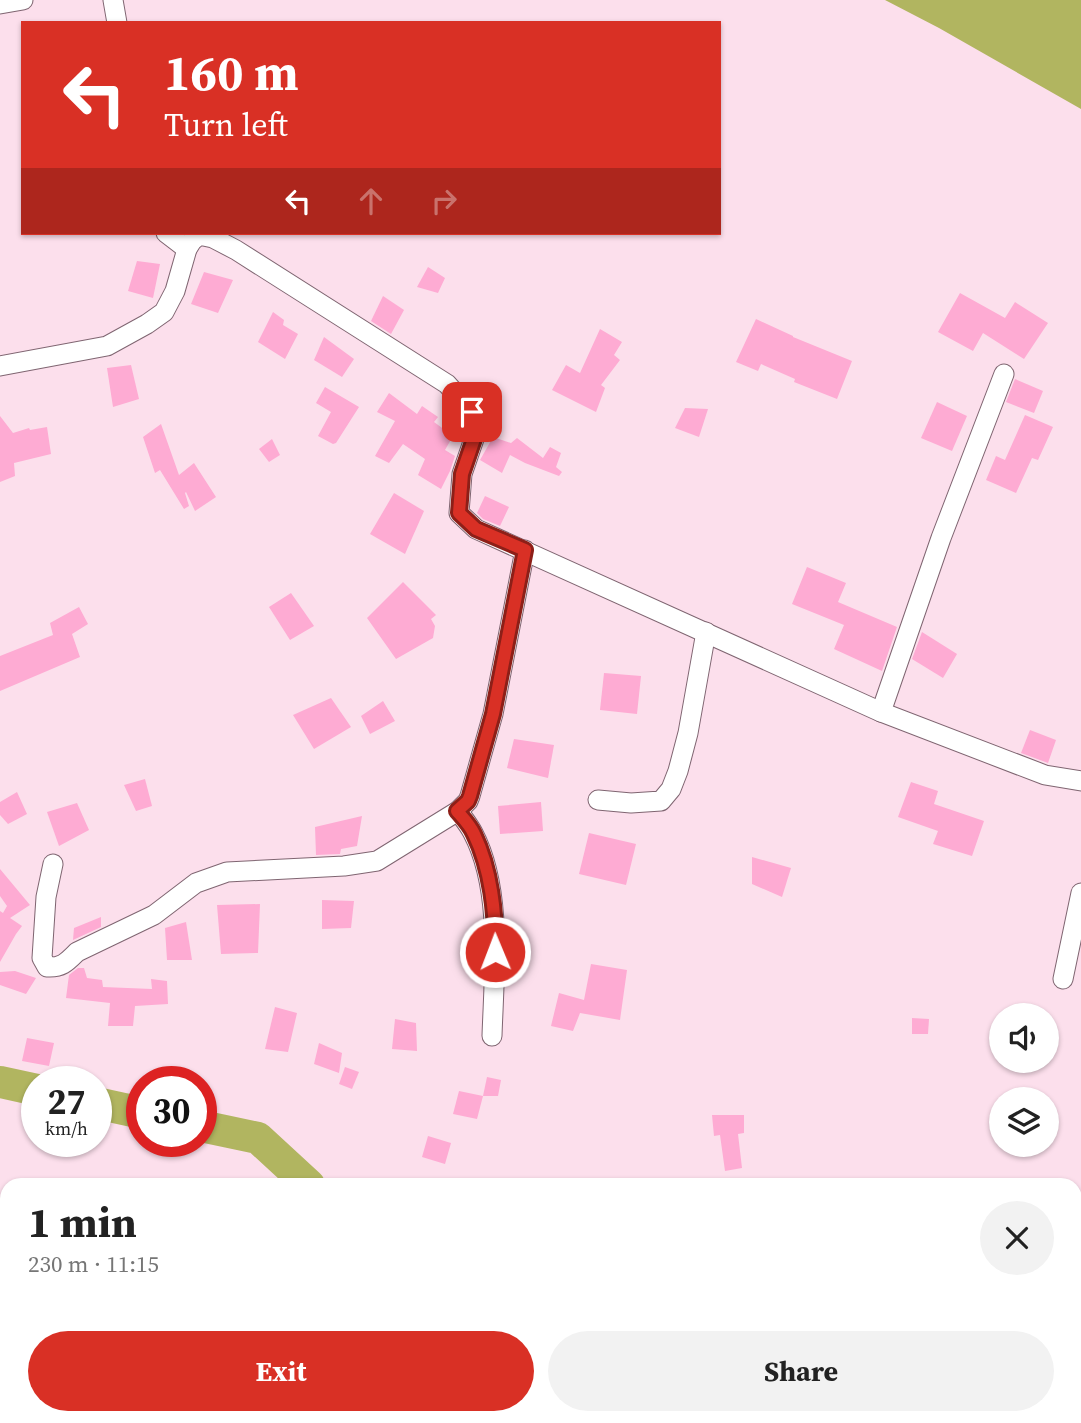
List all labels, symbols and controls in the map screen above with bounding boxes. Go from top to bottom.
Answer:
text: 160 m [164,39,299,106]
icon: left [49,49,140,140]
text: Turn left [164,103,288,147]
icon: left [279,182,317,220]
icon: ahead [352,182,390,220]
icon: right [425,182,463,220]
pin [442,382,502,442]
icon: arrive [453,393,491,431]
position arrow [458,915,532,989]
map controls [989,1003,1059,1157]
button: sound [989,1003,1059,1073]
speed limit sign: 30 [126,1066,217,1157]
text: 27 [48,1078,85,1126]
button: layers [989,1087,1059,1157]
text: km/h [45,1116,88,1141]
text: 1 min [28,1193,137,1251]
button: close [980,1201,1054,1275]
text: 230 m · 11:15 [28,1248,159,1280]
button: Exit [28,1331,534,1411]
button: Share [548,1331,1054,1411]

